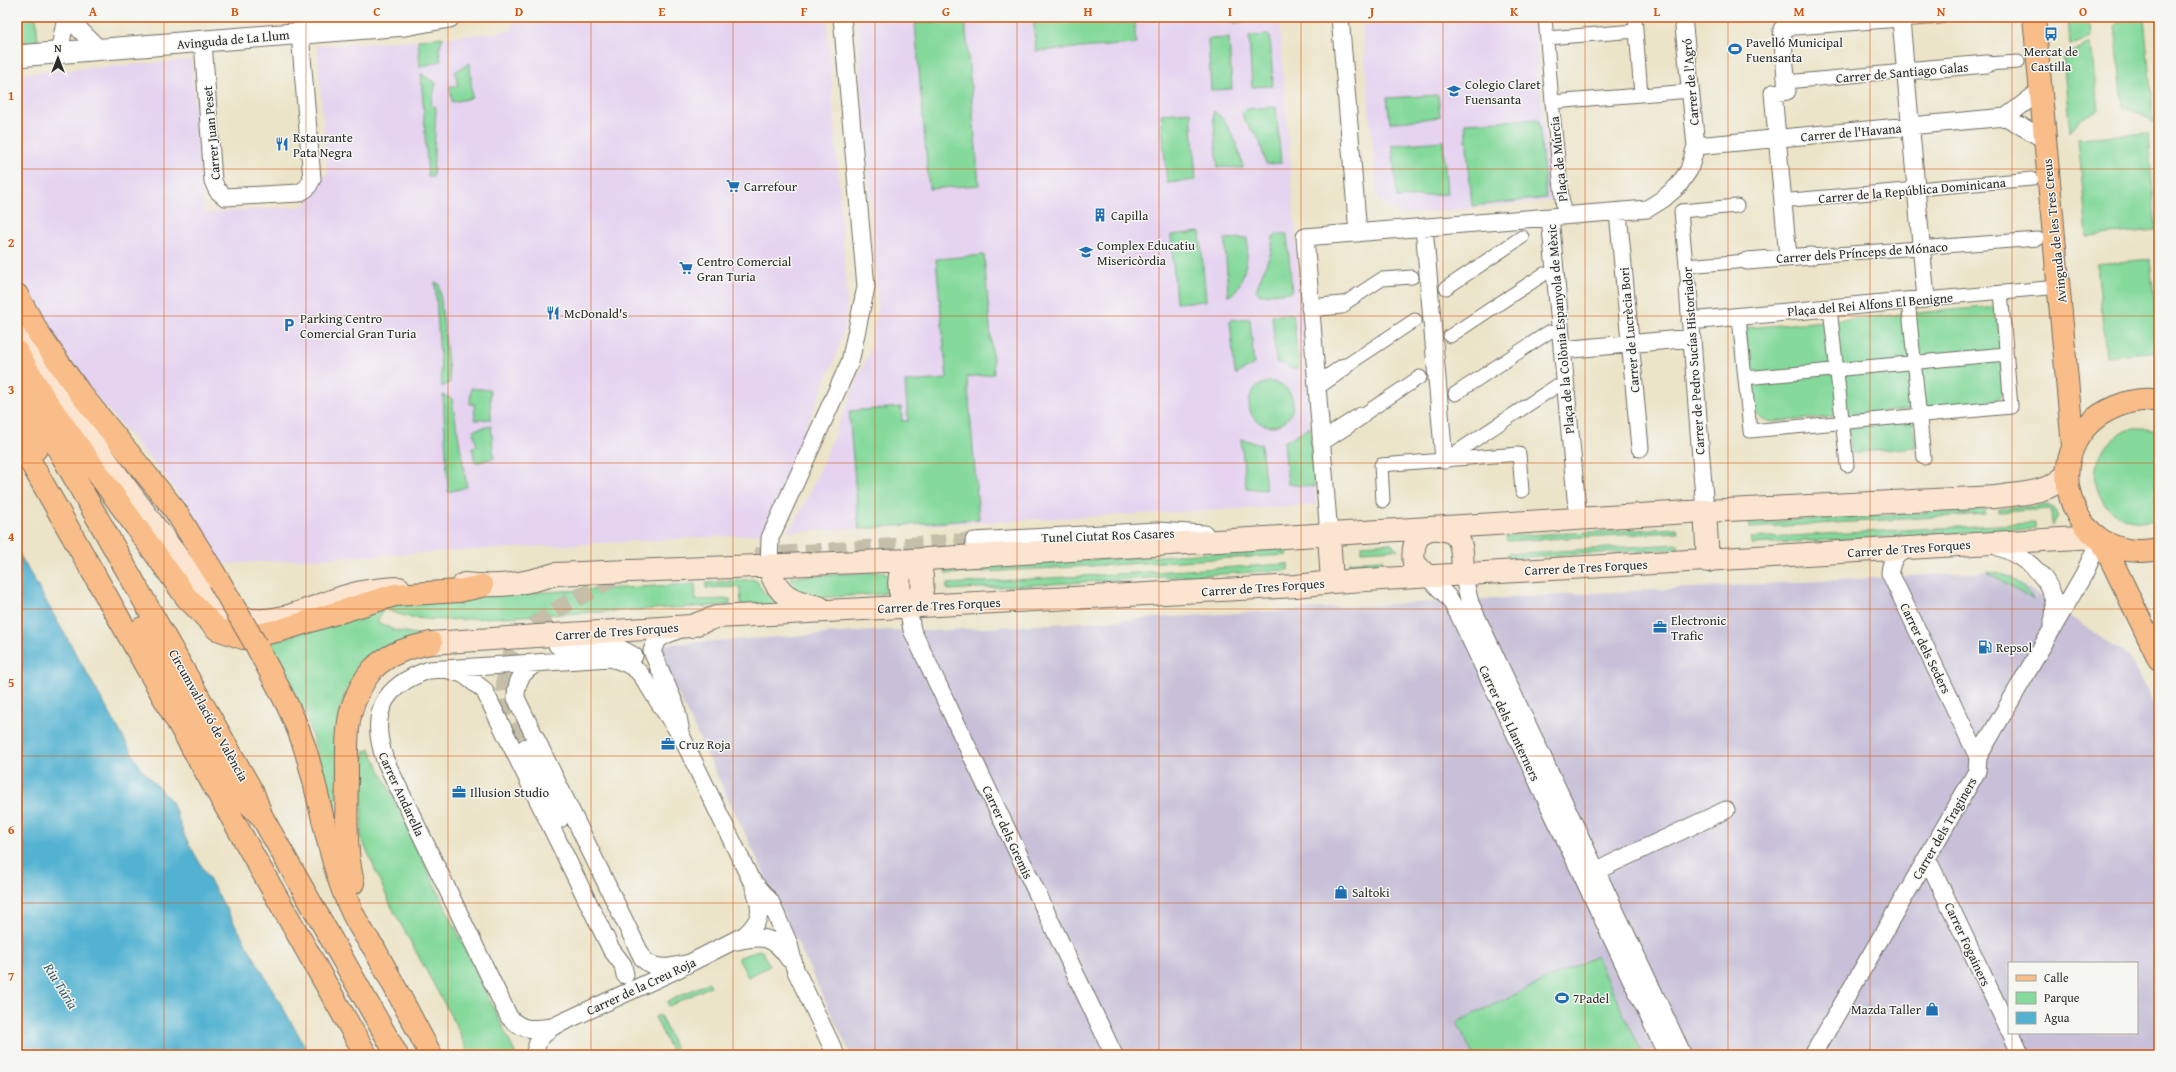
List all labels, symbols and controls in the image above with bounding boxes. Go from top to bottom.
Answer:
text: A [89,2,98,21]
text: B [231,2,239,21]
text: C [373,2,381,21]
text: D [515,2,523,21]
text: E [659,2,666,21]
text: F [801,2,808,21]
text: G [942,2,950,21]
text: H [1083,2,1093,21]
text: I [1228,2,1232,21]
text: J [1368,2,1375,21]
text: K [1510,2,1519,21]
text: L [1654,2,1661,21]
text: M [1793,2,1805,21]
text: N [1937,2,1946,21]
text: O [2079,2,2087,21]
street label: Avinguda de La Llum [176,25,291,54]
bus stop icon: Mercat de Castilla [2043,26,2059,42]
place label: Pavelló Municipal Fuensanta [1746,33,1843,67]
street label: Carrer de l'Agró [1677,37,1704,126]
north arrow [38,38,78,78]
text: N [54,40,62,56]
sports icon: Pavelló Municipal Fuensanta [1727,41,1743,57]
place label: Mercat de Castilla [2024,42,2078,76]
street label: Carrer de Santiago Galas [1835,57,1969,88]
place label: Colegio Claret Fuensanta [1465,75,1541,109]
school or university icon: Colegio Claret Fuensanta [1446,83,1462,99]
street label: Carrer Juan Peset [198,85,225,181]
text: 1 [8,86,14,105]
street label: Plaça de Múrcia [1544,114,1572,203]
street label: Carrer de l'Havana [1800,119,1903,146]
place label: Rstaurante Pata Negra [293,128,353,162]
restaurant icon: Rstaurante Pata Negra [274,136,290,152]
street label: Avinguda de les Tres Creus [2037,158,2072,304]
street label: Carrer de la República Dominicana [1818,173,2007,208]
place label: Carrefour [744,177,798,196]
supermarket icon: Carrefour [725,178,741,194]
place label: Capilla [1111,206,1149,225]
building icon: Capilla [1092,207,1108,223]
street label: Plaça de la Colònia Espanyola de Mèxic [1542,223,1579,435]
text: 2 [8,233,15,252]
place label: Complex Educatiu Misericòrdia [1097,236,1195,270]
street label: Carrer dels Prínceps de Mónaco [1776,237,1949,268]
school or university icon: Complex Educatiu Misericòrdia [1078,244,1094,260]
place label: Centro Comercial Gran Turia [697,252,792,286]
supermarket icon: Centro Comercial Gran Turia [678,260,694,276]
street label: Carrer de Lucrècia Bori [1615,266,1644,394]
street label: Carrer de Pedro Sucías Historiador [1677,266,1710,456]
street label: Plaça del Rei Alfons El Benigne [1786,288,1954,321]
place label: McDonald's [564,304,628,323]
restaurant icon: McDonald's [545,305,561,321]
place label: Parking Centro Comercial Gran Turia [300,309,417,343]
parking icon: Parking Centro Comercial Gran Turia [281,317,297,333]
text: 3 [8,380,14,399]
street label: Tunel Ciutat Ros Casares [1041,524,1175,547]
text: 4 [8,527,15,546]
street label: Carrer de Tres Forques [1847,535,1971,562]
street label: Carrer de Tres Forques [1524,555,1648,580]
street label: Carrer de Tres Forques [1201,574,1325,601]
street label: Carrer de Tres Forques [877,593,1001,618]
street label: Carrer dels Seders [1895,600,1956,697]
place label: Electronic Trafic [1671,611,1726,645]
street label: Carrer de Tres Forques [555,618,679,645]
office icon: Electronic Trafic [1652,619,1668,635]
place label: Repsol [1996,638,2032,657]
fuel station icon: Repsol [1977,639,1993,655]
street label: Circumval·lació de València [164,646,253,786]
street label: Carrer dels Llanterners [1474,662,1545,784]
text: 5 [8,673,15,692]
place label: Cruz Roja [679,735,732,754]
office icon: Cruz Roja [660,736,676,752]
street label: Carrer Andarella [374,749,430,840]
street label: Carrer dels Traginers [1907,774,1982,883]
street label: Carrer dels Gremis [978,782,1038,882]
place label: Illusion Studio [470,783,549,802]
office icon: Illusion Studio [451,784,467,800]
text: 6 [8,820,15,839]
place label: Saltoki [1352,883,1390,902]
shop icon: Saltoki [1333,884,1349,900]
street label: Carrer Fogainers [1940,899,1995,989]
street label: Carrer de la Creu Roja [583,952,700,1020]
water label: Riu Túria [39,958,83,1013]
legend [2008,962,2138,1034]
text: 7 [8,967,15,986]
text: Calle [2044,969,2069,986]
place label: 7Padel [1573,989,1609,1008]
text: Parque [2044,989,2080,1006]
sports icon: 7Padel [1554,990,1570,1006]
place label: Mazda Taller [1851,1000,1922,1019]
shop icon: Mazda Taller [1924,1001,1940,1017]
text: Agua [2044,1009,2070,1026]

